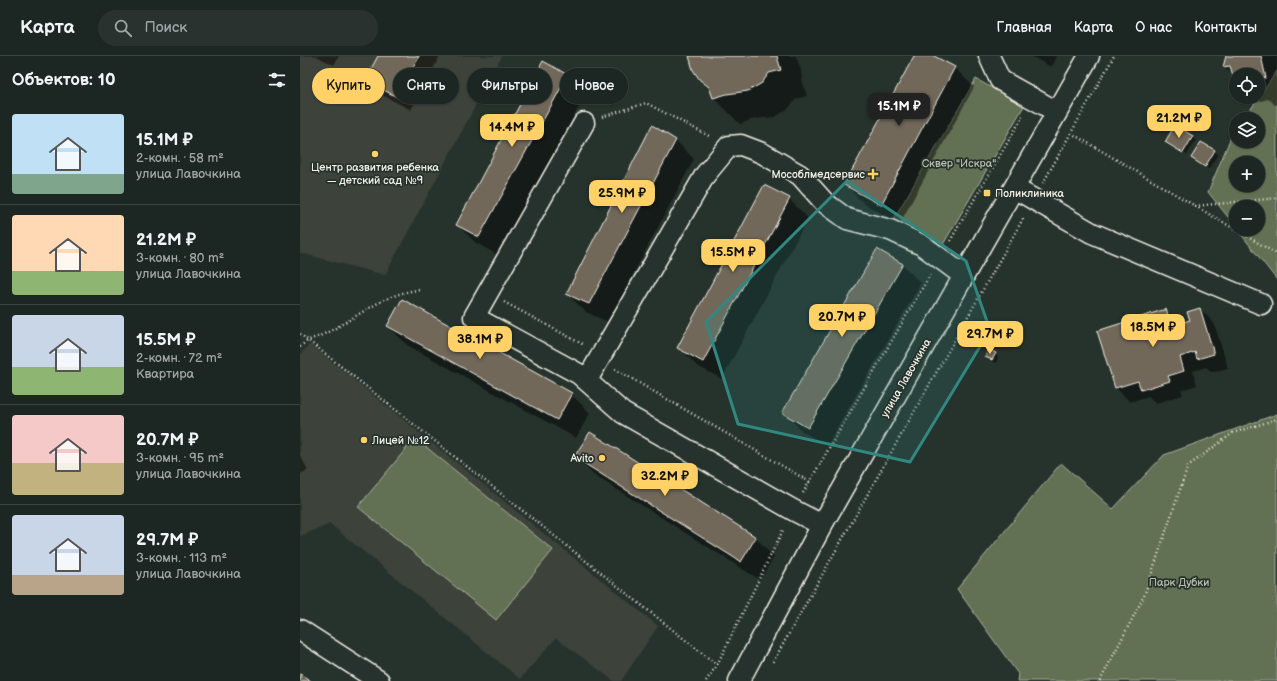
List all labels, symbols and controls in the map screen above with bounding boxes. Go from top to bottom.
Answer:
search box [98,10,378,46]
text: Карта [20,16,74,39]
icon: search [112,17,134,39]
text: Поиск [144,18,187,37]
text: Главная [997,19,1052,36]
text: Карта [1074,19,1113,36]
text: О нас [1135,19,1172,36]
text: Контакты [1194,19,1257,36]
chip: Купить [312,68,385,104]
chip: Снять [393,68,459,104]
chip: Фильтры [467,68,552,104]
chip: Новое [560,68,628,104]
map controls [1229,68,1265,236]
button: locate [1229,68,1265,104]
icon: filters [266,69,288,91]
text: Объектов: 10 [12,70,115,90]
pin: 15.1M ₽ [862,93,936,127]
text: 15.1M ₽ [877,98,921,114]
pin: 21.2M ₽ [1142,105,1216,139]
text: 21.2M ₽ [1156,110,1202,126]
button: layers [1229,112,1265,148]
pin: 14.4M ₽ [475,114,549,148]
text: 14.4M ₽ [489,119,535,135]
icon: home [44,130,92,178]
text: 15.1M ₽ [136,130,193,150]
marker: Центр развития ребенка — детский сад №9 [370,149,380,159]
text: 2-комн. · 58 m² [136,150,224,166]
button: + [1229,156,1265,192]
park label: Сквер "Искра" [922,157,996,170]
place label: Центр развития ребенка — детский сад №9 [311,161,440,187]
text: улица Лавочкина [136,166,241,182]
place label: Мособлмедсервис [772,168,866,181]
marker: Мособлмедсервис [868,169,878,179]
pin: 25.9M ₽ [585,180,659,214]
text: 25.9M ₽ [598,185,646,201]
place label: Поликлиника [995,187,1065,200]
marker: Поликлиника [982,188,992,198]
button: − [1229,200,1265,236]
text: 21.2M ₽ [136,230,196,250]
icon: home [44,231,92,279]
pin: 15.5M ₽ [696,239,770,273]
text: 15.5M ₽ [710,244,756,260]
text: 3-комн. · 80 m² [136,250,224,266]
text: улица Лавочкина [136,266,241,282]
pin: 20.7M ₽ [805,304,879,338]
text: 20.7M ₽ [818,309,866,325]
pin: 18.5M ₽ [1116,314,1190,348]
text: 18.5M ₽ [1130,319,1176,335]
pin: 29.7M ₽ [953,321,1027,355]
pin: 38.1M ₽ [443,326,517,360]
text: 29.7M ₽ [966,326,1014,342]
text: 15.5M ₽ [136,330,196,350]
icon: home [44,331,92,379]
text: 38.1M ₽ [457,331,503,347]
street label: улица Лавочкина [878,336,934,420]
text: 2-комн. · 72 m² [136,350,222,366]
text: Квартира [136,366,194,382]
text: 20.7M ₽ [136,430,199,450]
icon: home [44,431,92,479]
place label: Лицей №12 [371,434,430,447]
marker: Лицей №12 [359,435,369,445]
text: 3-комн. · 95 m² [136,450,224,466]
place label: Avito [570,452,594,465]
marker: Avito [597,453,607,463]
pin: 32.2M ₽ [628,463,702,497]
text: улица Лавочкина [136,466,241,482]
text: 32.2M ₽ [641,468,689,484]
text: 29.7M ₽ [136,530,198,550]
icon: home [44,531,92,579]
text: 3-комн. · 113 m² [136,550,227,566]
text: улица Лавочкина [136,566,241,582]
park label: Парк Дубки [1149,576,1209,589]

